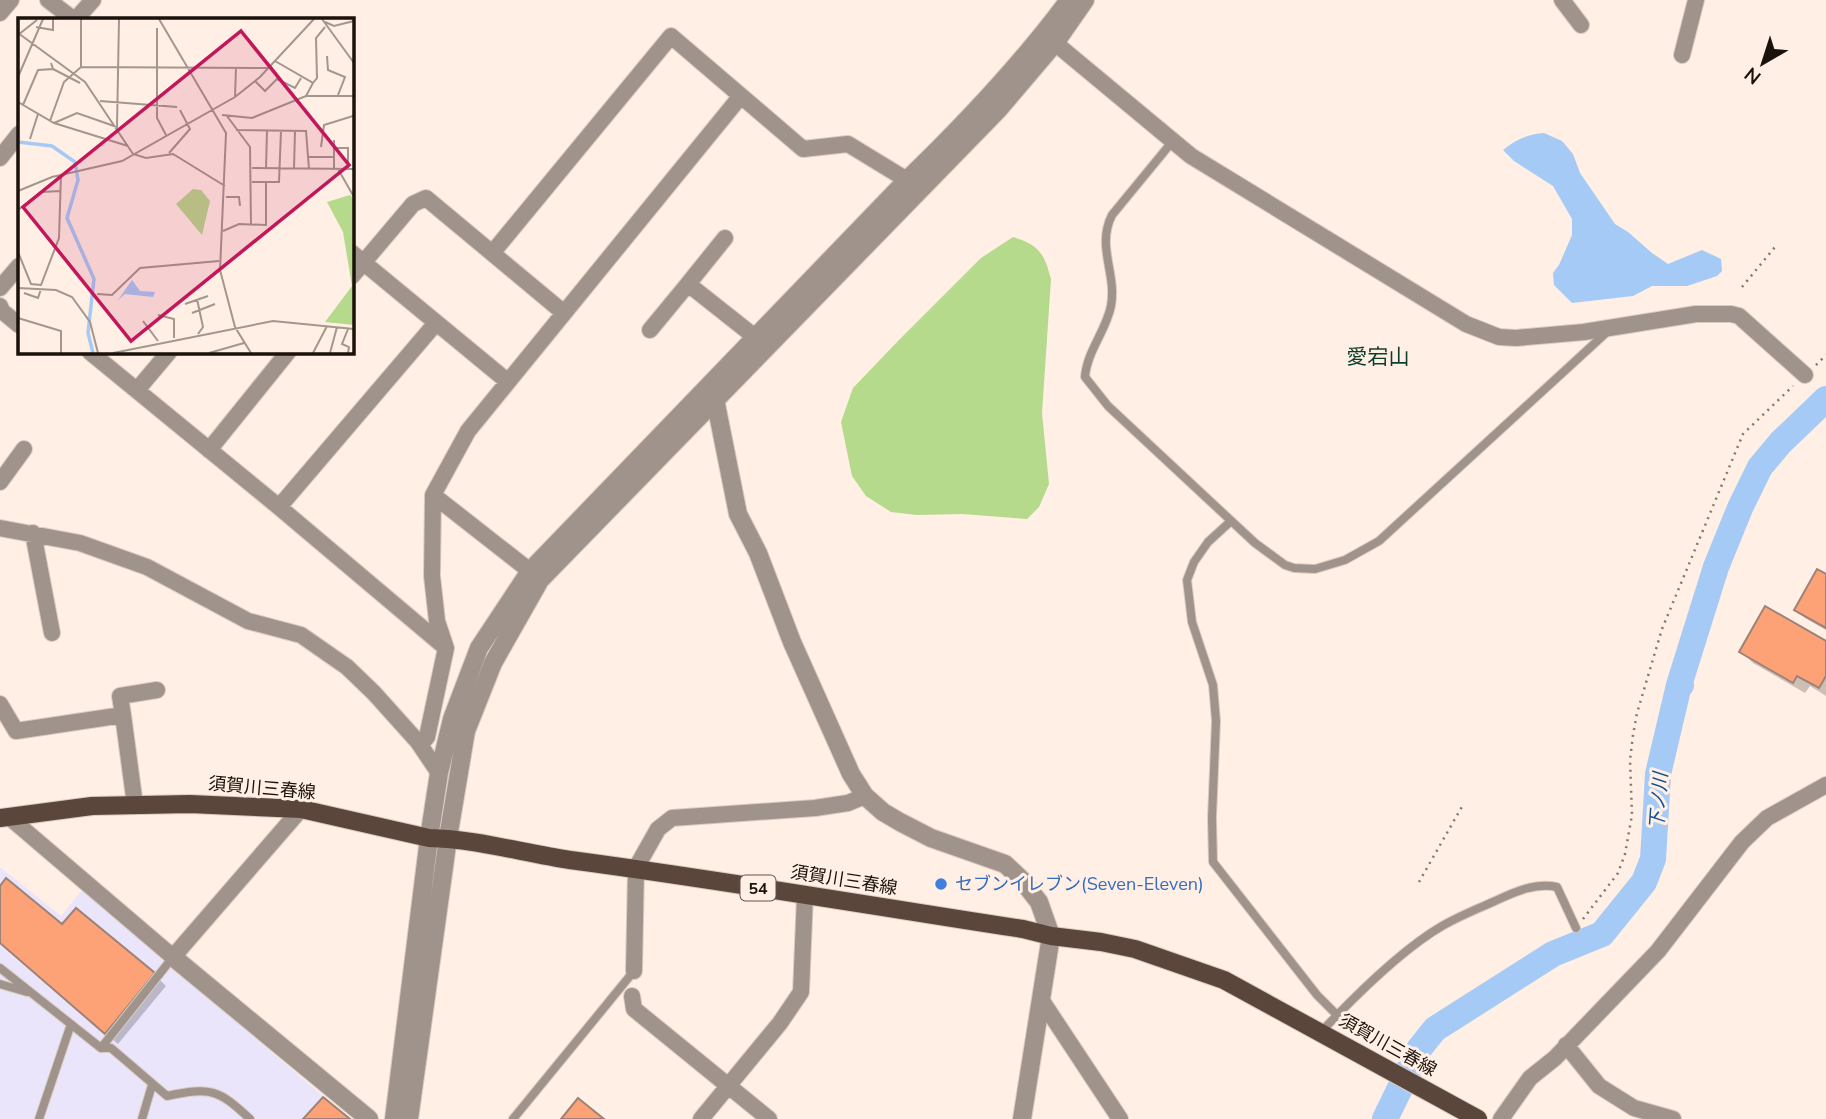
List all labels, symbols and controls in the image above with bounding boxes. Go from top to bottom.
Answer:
inset map [18,18,354,354]
north arrow [1728,28,1798,98]
text: N [1739,61,1767,90]
district label: 愛宕山 [1347,343,1410,371]
water label: 下ノ川 [1644,770,1674,830]
street label: 須賀川三春線 [207,771,317,805]
street label: 須賀川三春線 [789,860,899,900]
place label: セブンイレブン(Seven-Eleven) [955,872,1204,896]
road number: 54 [740,876,776,900]
marker: セブンイレブン(Seven-Eleven) [933,876,949,892]
street label: 須賀川三春線 [1335,1008,1441,1082]

